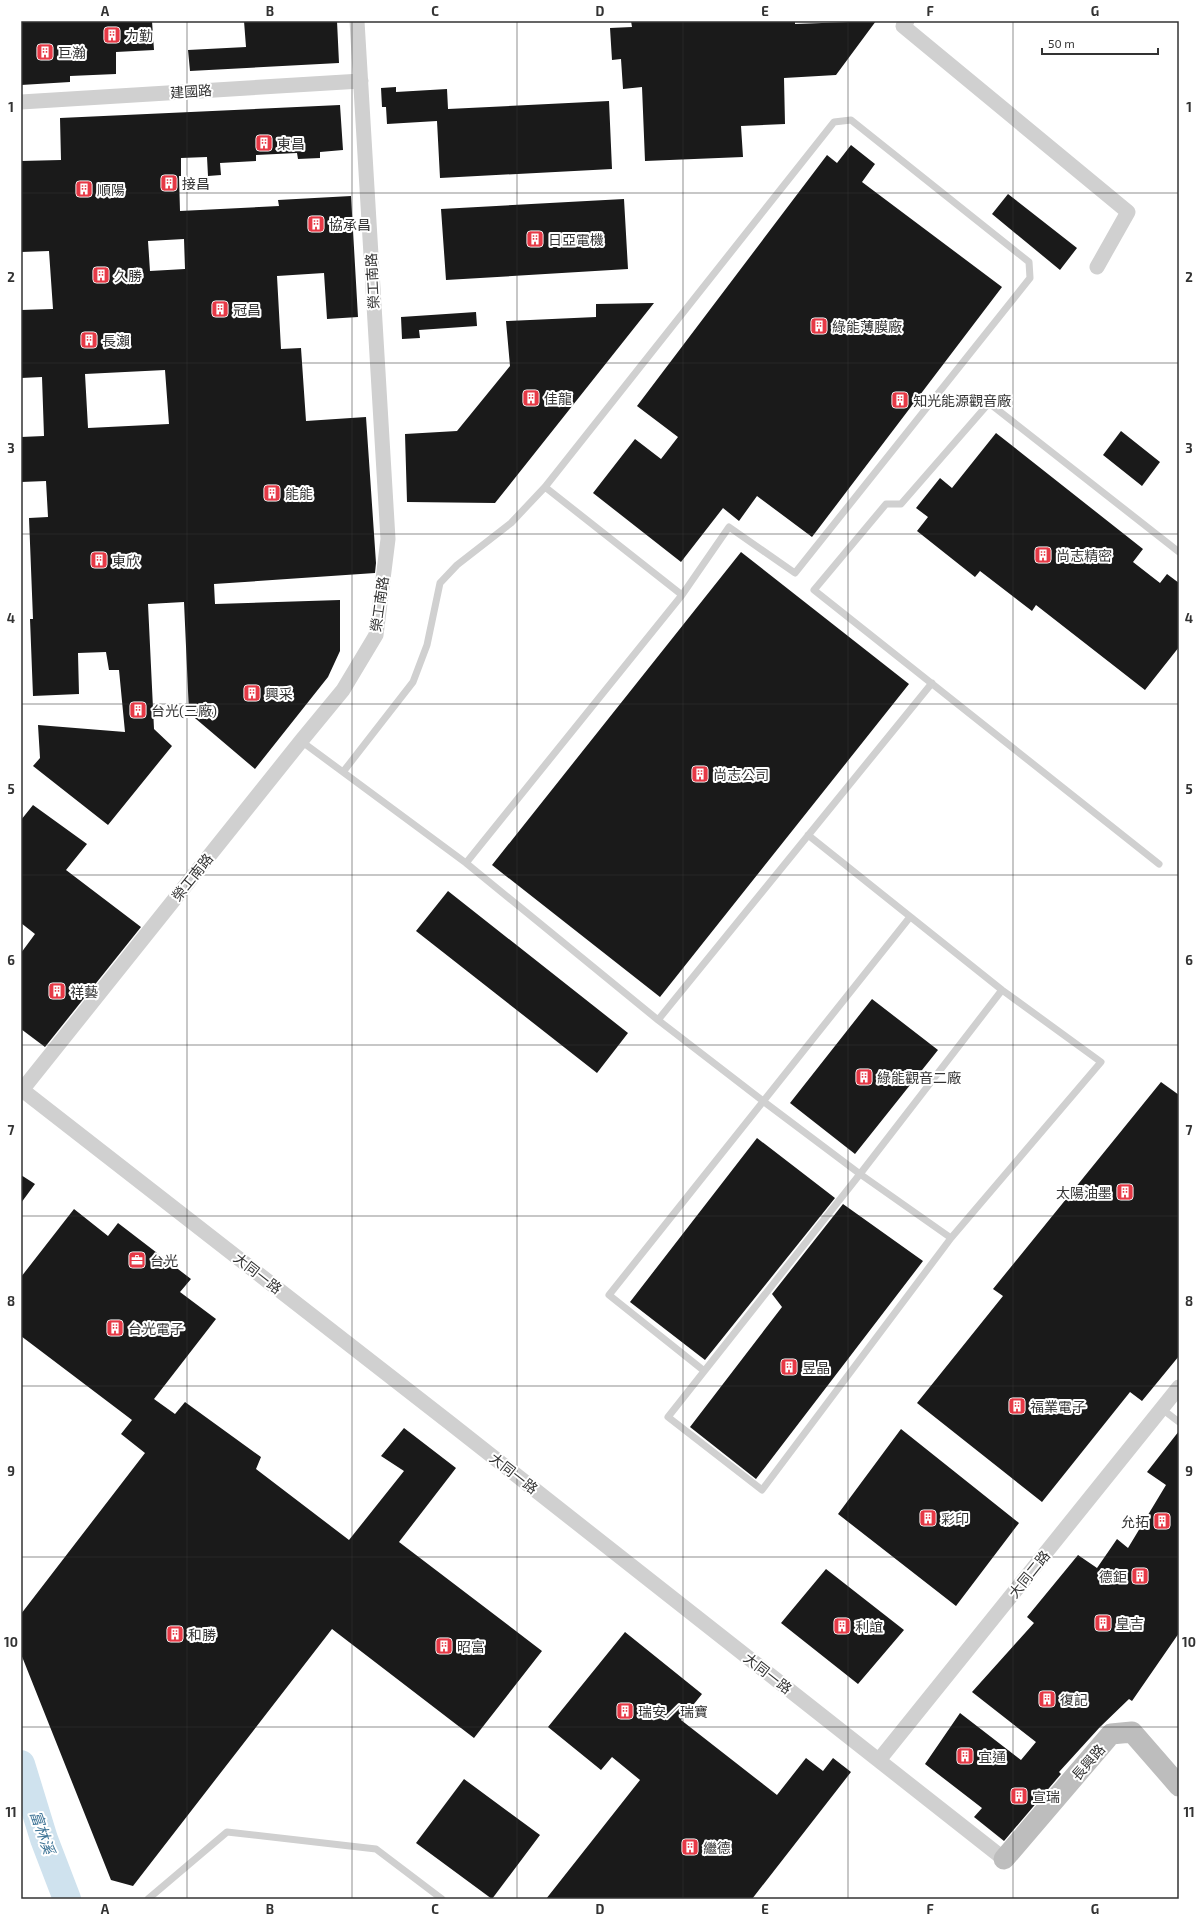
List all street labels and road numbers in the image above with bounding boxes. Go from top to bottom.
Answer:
street label: 建國路 [169,81,213,101]
street label: 榮工南路 [362,253,382,309]
street label: 榮工南路 [367,575,391,633]
street label: 榮工南路 [168,850,216,904]
street label: 大同一路 [231,1249,285,1297]
street label: 大同一路 [487,1449,541,1497]
street label: 大同二路 [1005,1547,1053,1601]
street label: 大同一路 [741,1649,795,1697]
street label: 長興路 [1068,1741,1108,1783]

